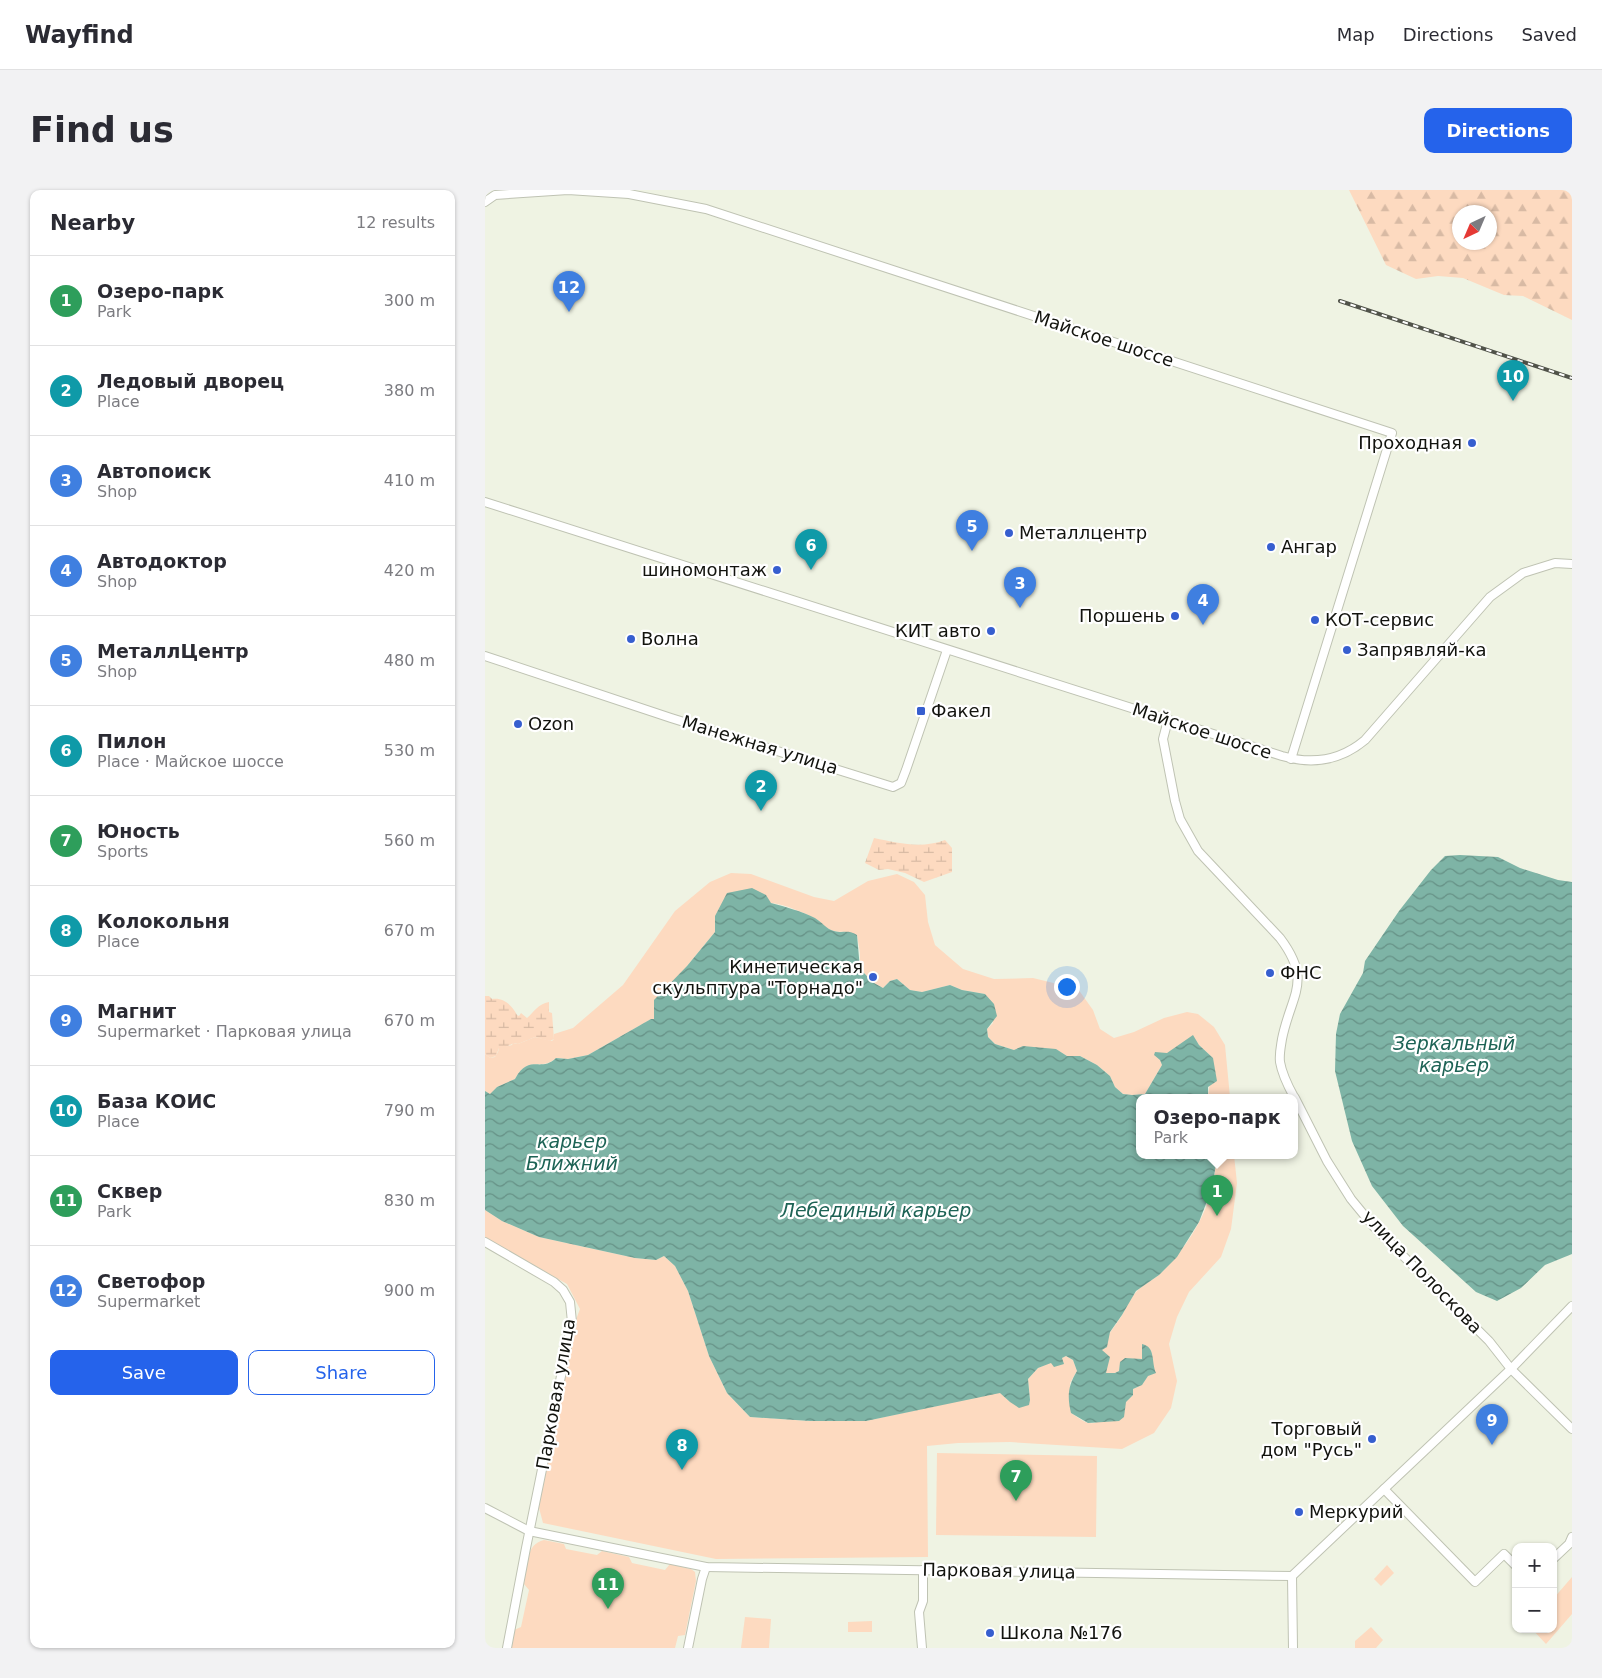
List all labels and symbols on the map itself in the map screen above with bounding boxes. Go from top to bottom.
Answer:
north arrow [1452,205,1497,250]
pin: 12 [553,271,585,312]
street label: Майское шоссе [1032,306,1176,371]
pin: 10 [1497,360,1529,401]
place label: Проходная [1358,432,1462,453]
marker: Проходная [1466,437,1478,449]
pin: 5 [956,510,988,551]
place label: Металлцентр [1019,522,1147,543]
marker: Металлцентр [1003,527,1015,539]
pin: 6 [795,529,827,570]
place label: Ангар [1281,536,1337,557]
marker: Ангар [1265,541,1277,553]
place label: шиномонтаж [642,559,767,580]
marker: шиномонтаж [771,564,783,576]
pin: 3 [1004,567,1036,608]
pin: 4 [1187,584,1219,625]
place label: Поршень [1079,605,1165,626]
place label: КОТ-сервис [1325,609,1434,630]
marker: Поршень [1169,610,1181,622]
marker: КОТ-сервис [1309,614,1321,626]
place label: КИТ авто [895,620,981,641]
marker: КИТ авто [985,625,997,637]
place label: Волна [641,628,699,649]
marker: Волна [625,633,637,645]
place label: Запрявляй-ка [1357,639,1487,660]
marker: Запрявляй-ка [1341,644,1353,656]
street label: Майское шоссе [1130,698,1274,763]
place label: Факел [931,700,991,721]
marker: Факел [915,705,927,717]
street label: Манежная улица [680,711,841,778]
place label: Ozon [528,713,574,734]
marker: Ozon [512,718,524,730]
pin: 2 [745,770,777,811]
place label: Кинетическая скульптура "Торнадо" [652,956,863,998]
place label: ФНС [1280,962,1322,983]
marker: ФНС [1264,967,1276,979]
marker: Кинетическая скульптура "Торнадо" [867,971,879,983]
your location [1054,974,1080,1000]
water label: Зеркальный карьер [1393,1032,1515,1076]
water label: карьер Ближний [526,1130,618,1174]
pin: 1 [1201,1175,1233,1216]
water label: Лебединый карьер [780,1199,971,1221]
street label: улица Полоскова [1358,1206,1487,1338]
street label: Парковая улица [532,1317,579,1471]
pin: 9 [1476,1404,1508,1445]
place label: Торговый дом "Русь" [1261,1418,1362,1460]
pin: 8 [666,1429,698,1470]
marker: Торговый дом "Русь" [1366,1433,1378,1445]
pin: 7 [1000,1460,1032,1501]
place label: Меркурий [1309,1501,1403,1522]
marker: Меркурий [1293,1506,1305,1518]
street label: Парковая улица [922,1559,1076,1582]
pin: 11 [592,1568,624,1609]
place label: Школа №176 [1000,1622,1122,1643]
marker: Школа №176 [984,1627,996,1639]

